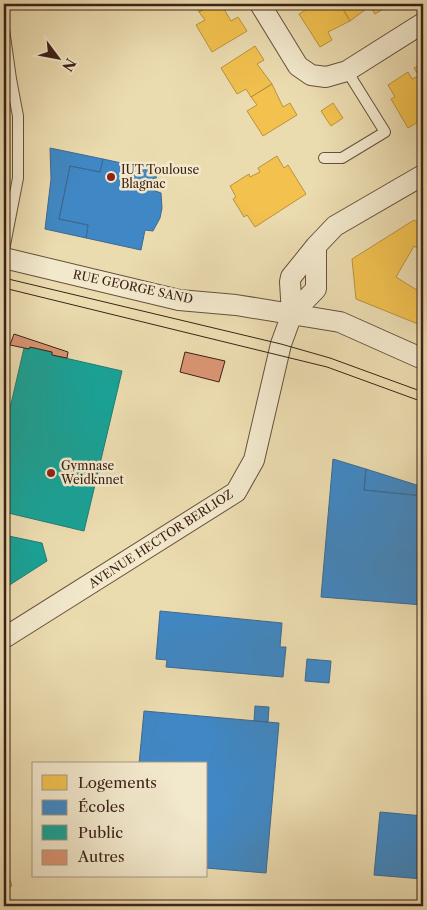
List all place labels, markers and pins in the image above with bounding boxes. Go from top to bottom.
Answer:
place label: IUT Toulouse Blagnac [121,162,199,191]
marker: IUT Toulouse Blagnac [105,171,117,183]
place label: Gymnase Weidknnet [60,458,124,487]
marker: Gymnase Weidknnet [45,467,57,479]

